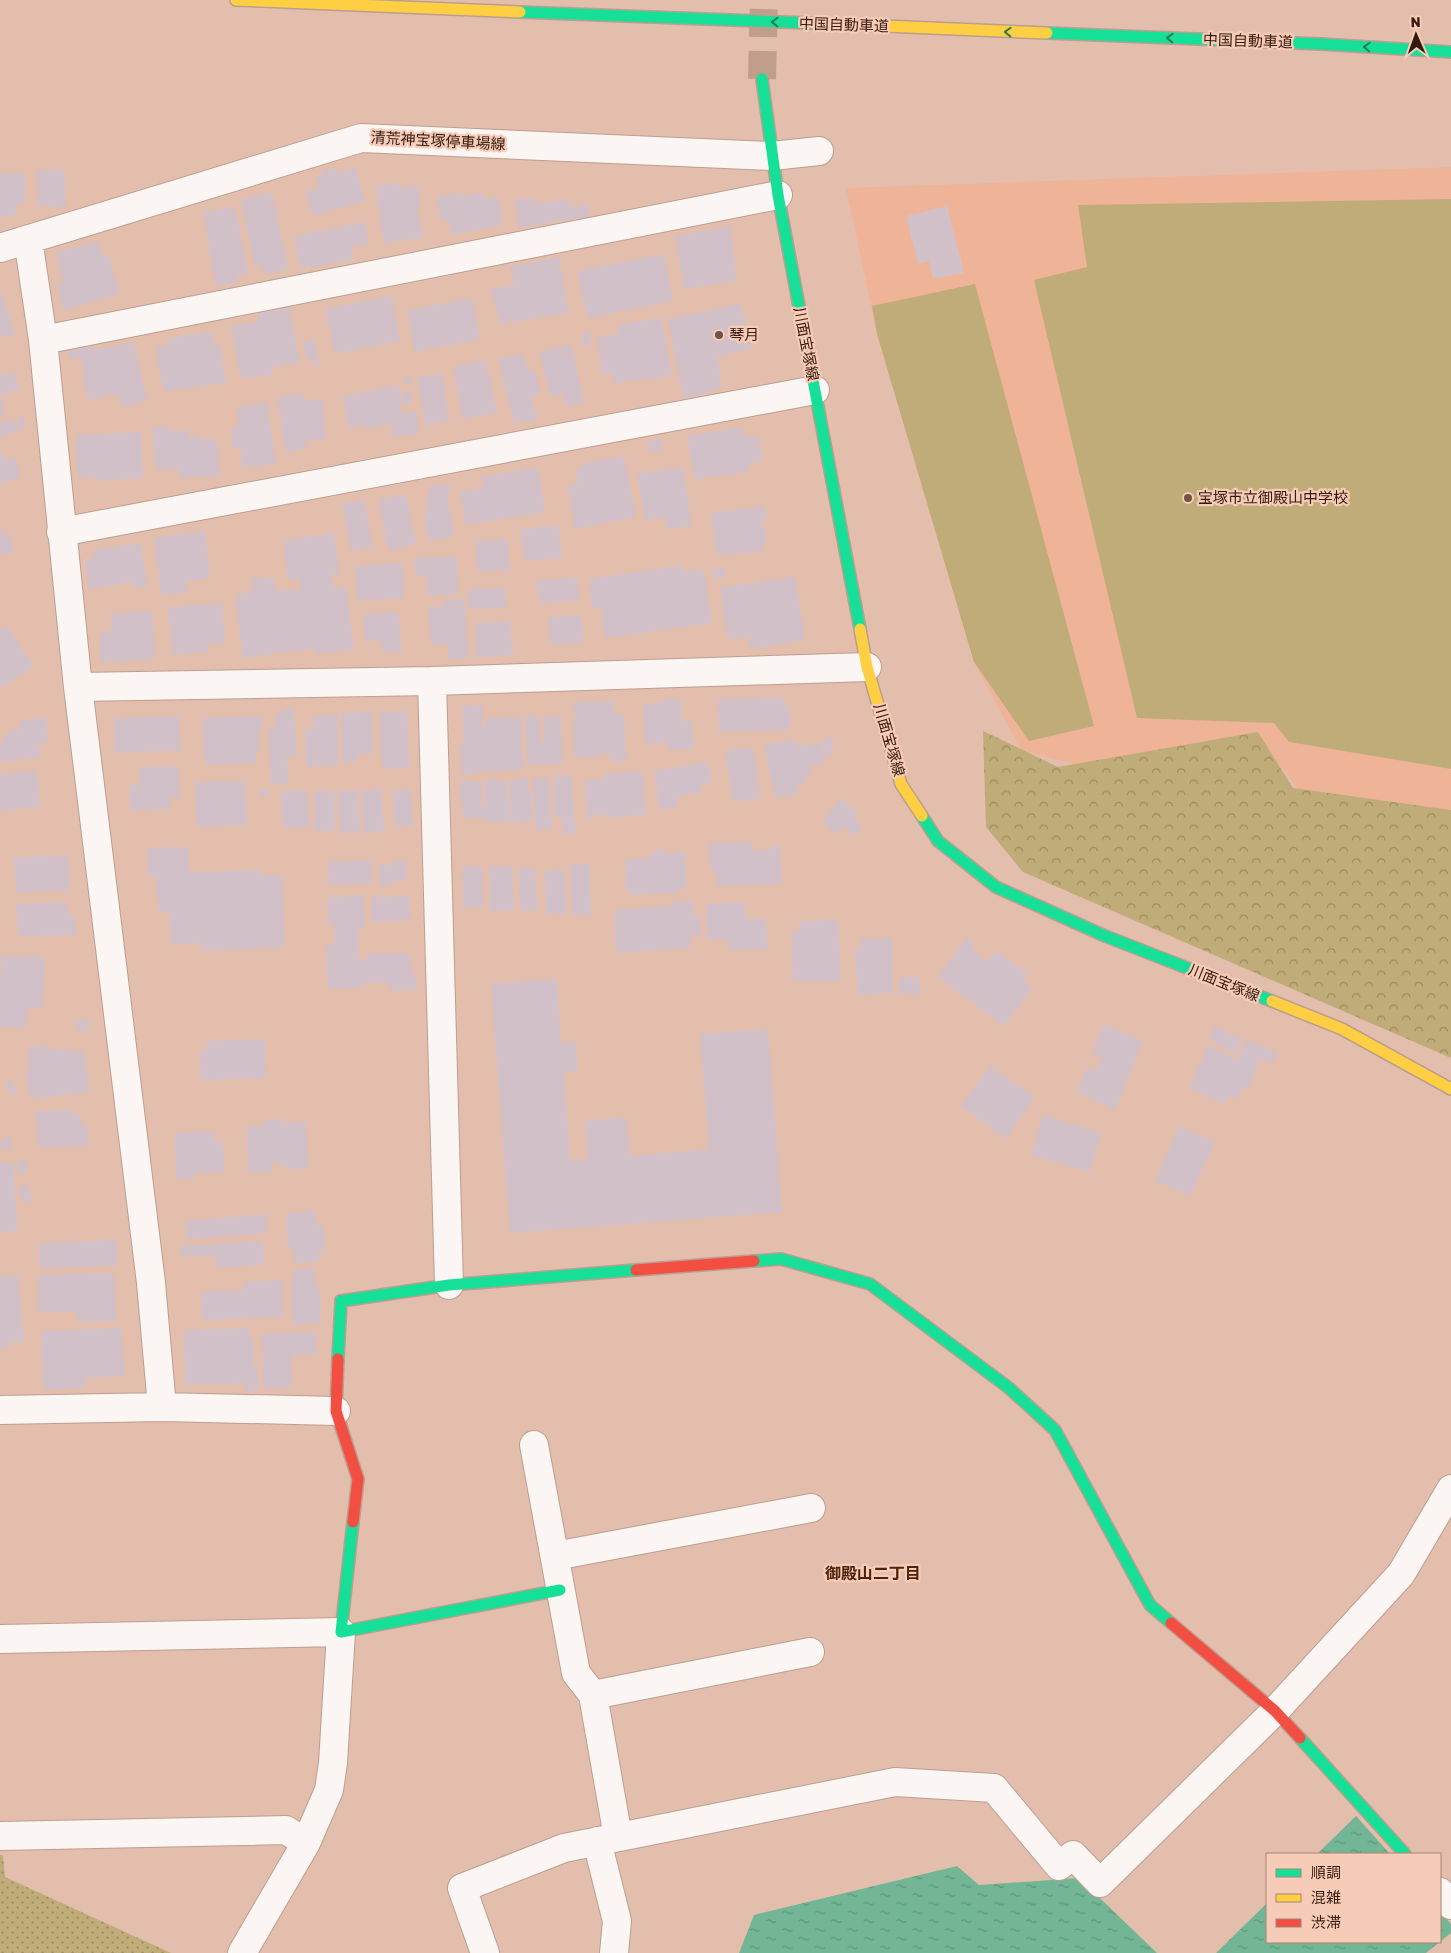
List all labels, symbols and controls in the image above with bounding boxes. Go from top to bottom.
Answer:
north arrow [1391,10,1441,60]
street label: 中国自動車道 [799,14,889,36]
text: N [1410,14,1421,31]
one-way arrow [771,17,779,27]
one-way arrow [1003,26,1011,37]
street label: 中国自動車道 [1203,30,1293,52]
one-way arrow [1166,33,1174,43]
one-way arrow [1363,41,1371,52]
street label: 清荒神宝塚停車場線 [370,128,506,154]
street label: 川面宝塚線 [790,305,822,383]
place label: 琴月 [729,326,759,344]
marker: 琴月 [713,329,725,341]
place label: 宝塚市立御殿山中学校 [1198,489,1348,507]
marker: 宝塚市立御殿山中学校 [1182,492,1194,504]
street label: 川面宝塚線 [870,701,908,779]
street label: 川面宝塚線 [1186,961,1262,1005]
district label: 御殿山二丁目 [825,1564,921,1583]
legend [1266,1853,1441,1943]
text: 順調 [1311,1864,1341,1882]
text: 混雑 [1311,1889,1341,1907]
text: 渋滞 [1311,1914,1341,1932]

